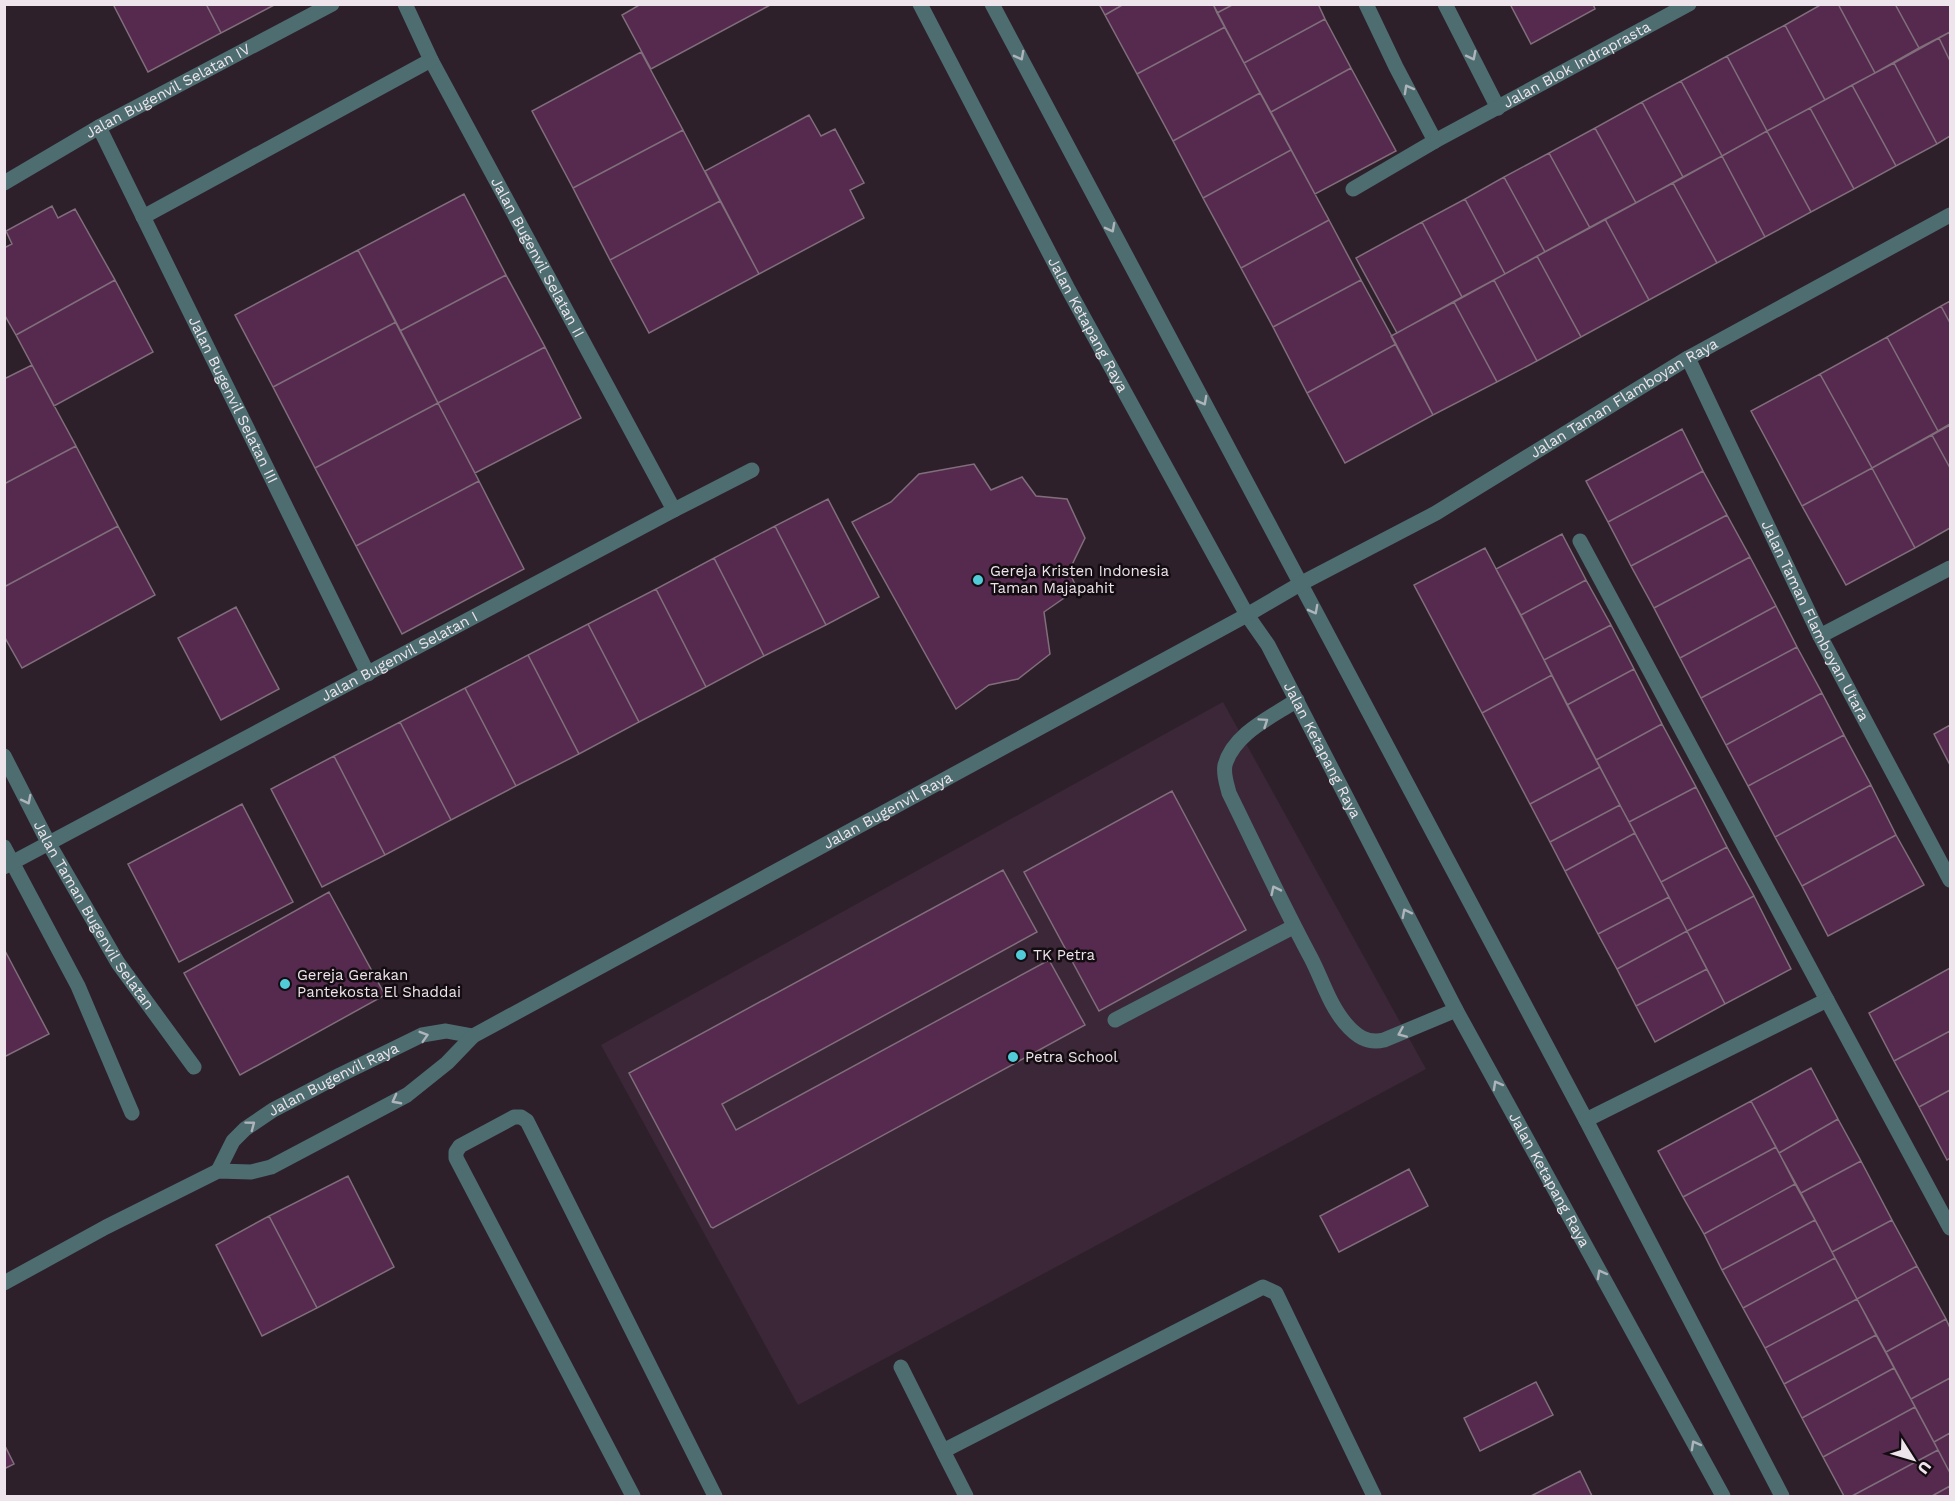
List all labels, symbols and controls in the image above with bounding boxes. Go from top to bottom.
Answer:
street label: Jalan Blok Indraprasta [1500,17,1654,112]
street label: Jalan Bugenvil Selatan IV [82,40,254,142]
one-way arrow [1013,50,1024,60]
one-way arrow [1464,50,1476,61]
one-way arrow [1404,85,1415,95]
street label: Jalan Bugenvil Selatan II [487,174,588,340]
one-way arrow [1104,222,1115,233]
street label: Jalan Ketapang Raya [1044,254,1132,396]
street label: Jalan Bugenvil Selatan III [185,313,282,486]
street label: Jalan Taman Flamboyan Raya [1527,334,1721,462]
one-way arrow [1196,394,1207,405]
street label: Jalan Taman Flamboyan Utara [1757,518,1873,725]
place label: Gereja Kristen Indonesia Taman Majapahit [990,562,1169,597]
marker: Gereja Kristen Indonesia Taman Majapahit [971,573,985,587]
one-way arrow [1307,604,1318,614]
street label: Jalan Bugenvil Selatan I [318,607,481,705]
street label: Jalan Ketapang Raya [1280,679,1365,822]
one-way arrow [1257,718,1268,729]
street label: Jalan Bugenvil Raya [820,768,956,853]
one-way arrow [20,794,31,804]
street label: Jalan Taman Bugenvil Selatan [30,818,158,1013]
one-way arrow [1271,885,1283,896]
one-way arrow [1402,908,1413,919]
place label: TK Petra [1033,946,1095,964]
marker: TK Petra [1014,948,1028,962]
place label: Gereja Gerakan Pantekosta El Shaddai [297,966,461,1001]
marker: Gereja Gerakan Pantekosta El Shaddai [278,977,292,991]
one-way arrow [1397,1025,1408,1037]
one-way arrow [418,1031,429,1043]
street label: Jalan Bugenvil Raya [264,1039,402,1120]
place label: Petra School [1025,1048,1118,1066]
marker: Petra School [1006,1050,1020,1064]
one-way arrow [1493,1081,1504,1091]
one-way arrow [392,1093,402,1104]
street label: Jalan Ketapang Raya [1505,1109,1594,1251]
one-way arrow [244,1121,255,1132]
one-way arrow [1597,1270,1608,1281]
north arrow [1883,1429,1943,1489]
one-way arrow [1691,1441,1702,1451]
text: U [1914,1457,1936,1478]

